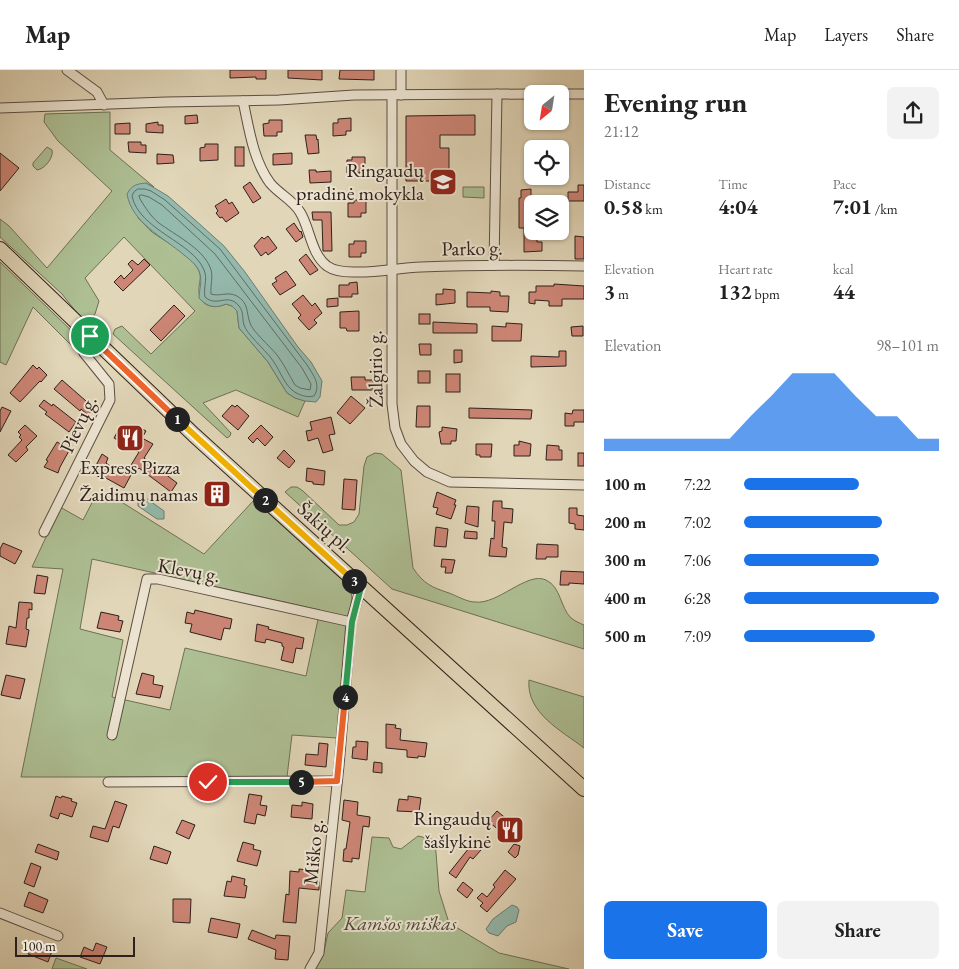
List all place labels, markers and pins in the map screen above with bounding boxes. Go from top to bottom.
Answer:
place label: Ringaudų pradinė mokykla [296,157,424,206]
school or university icon: Ringaudų pradinė mokykla [428,167,458,197]
pin [69,315,111,357]
pin: 1 [164,406,190,432]
restaurant icon: Express Pizza [115,423,145,453]
place label: Express Pizza [80,454,180,480]
building icon: Žaidimų namas [202,479,232,509]
place label: Žaidimų namas [79,481,198,507]
pin: 2 [252,488,278,512]
pin: 3 [342,568,366,594]
pin: 4 [332,684,358,710]
pin [187,761,229,803]
pin: 5 [288,770,314,794]
place label: Ringaudų šašlykinė [413,805,491,854]
restaurant icon: Ringaudų šašlykinė [495,815,525,845]

